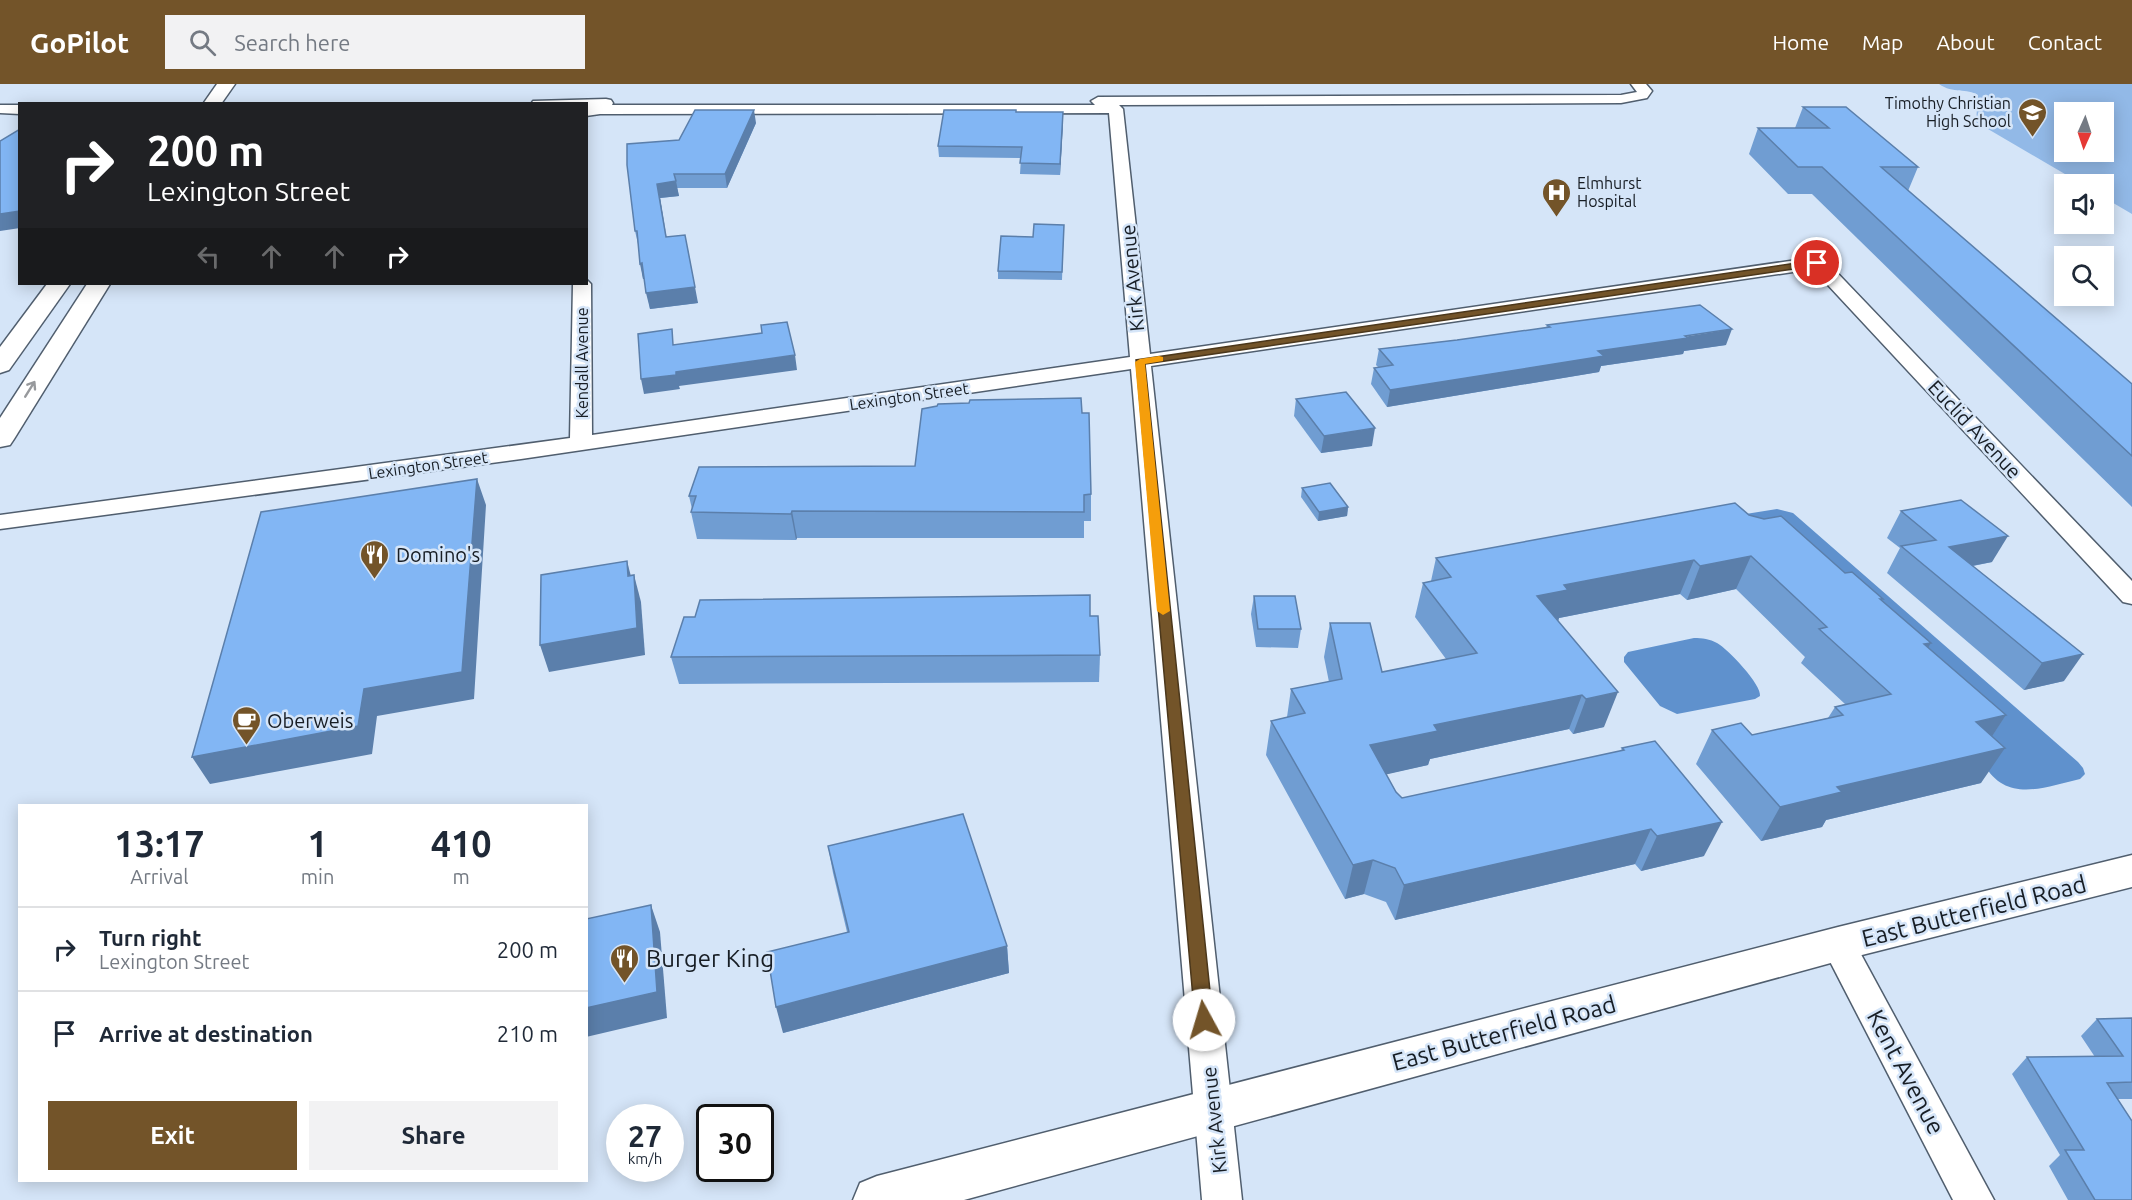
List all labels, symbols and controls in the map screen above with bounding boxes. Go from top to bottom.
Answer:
search box [165,15,585,69]
icon: search [186,26,219,59]
text: GoPilot [30,27,129,58]
text: Search here [234,30,350,55]
text: Home [1772,30,1829,54]
text: Map [1862,30,1903,54]
text: About [1936,30,1995,54]
text: Contact [2028,30,2102,54]
place label: Timothy Christian High School [1885,94,2011,130]
school or university icon: Timothy Christian High School [2016,96,2048,138]
north arrow [2054,102,2114,162]
map controls [2054,102,2114,306]
icon: right [48,126,126,204]
text: 200 m [147,127,264,174]
place label: Elmhurst Hospital [1577,174,1642,210]
button: sound [2054,174,2114,234]
text: Lexington Street [147,176,350,206]
hospital icon: Elmhurst Hospital [1540,176,1572,218]
street label: Kirk Avenue [1116,224,1148,332]
pin [1791,237,1842,288]
icon: left [192,240,225,273]
icon: ahead [255,240,288,273]
icon: ahead [318,240,351,273]
icon: right [381,240,414,273]
icon: arrive [1800,246,1833,279]
button: search [2054,246,2114,306]
street label: Kendall Avenue [573,307,591,419]
street label: Euclid Avenue [1924,375,2026,483]
street label: Lexington Street [848,379,971,413]
one-way arrow [25,381,37,398]
street label: Lexington Street [367,448,490,482]
restaurant icon: Domino's [359,538,391,580]
place label: Domino's [396,543,480,566]
cafe icon: Oberweis [230,704,262,746]
place label: Oberweis [267,709,353,732]
text: 13:17 [114,823,204,864]
text: 1 [307,823,328,864]
text: 410 [431,823,492,864]
text: Arrival [130,865,189,888]
text: min [301,865,334,888]
text: m [453,865,470,888]
street label: East Butterfield Road [1859,870,2089,952]
text: Turn right [99,925,201,950]
icon: right [48,933,81,966]
text: 200 m [497,937,558,962]
restaurant icon: Burger King [609,942,641,984]
place label: Burger King [646,945,774,972]
text: Lexington Street [99,950,249,973]
position arrow [1172,988,1236,1052]
street label: East Butterfield Road [1389,990,1619,1076]
street label: Kent Avenue [1862,1005,1950,1139]
icon: arrive [48,1017,81,1050]
text: Arrive at destination [99,1021,313,1046]
text: 210 m [497,1021,558,1046]
street label: Kirk Avenue [1197,1066,1231,1174]
button: Exit [48,1101,297,1170]
button: Share [309,1101,558,1170]
speed limit sign: 30 [696,1104,774,1182]
text: 27 [628,1119,662,1153]
text: km/h [628,1150,662,1167]

